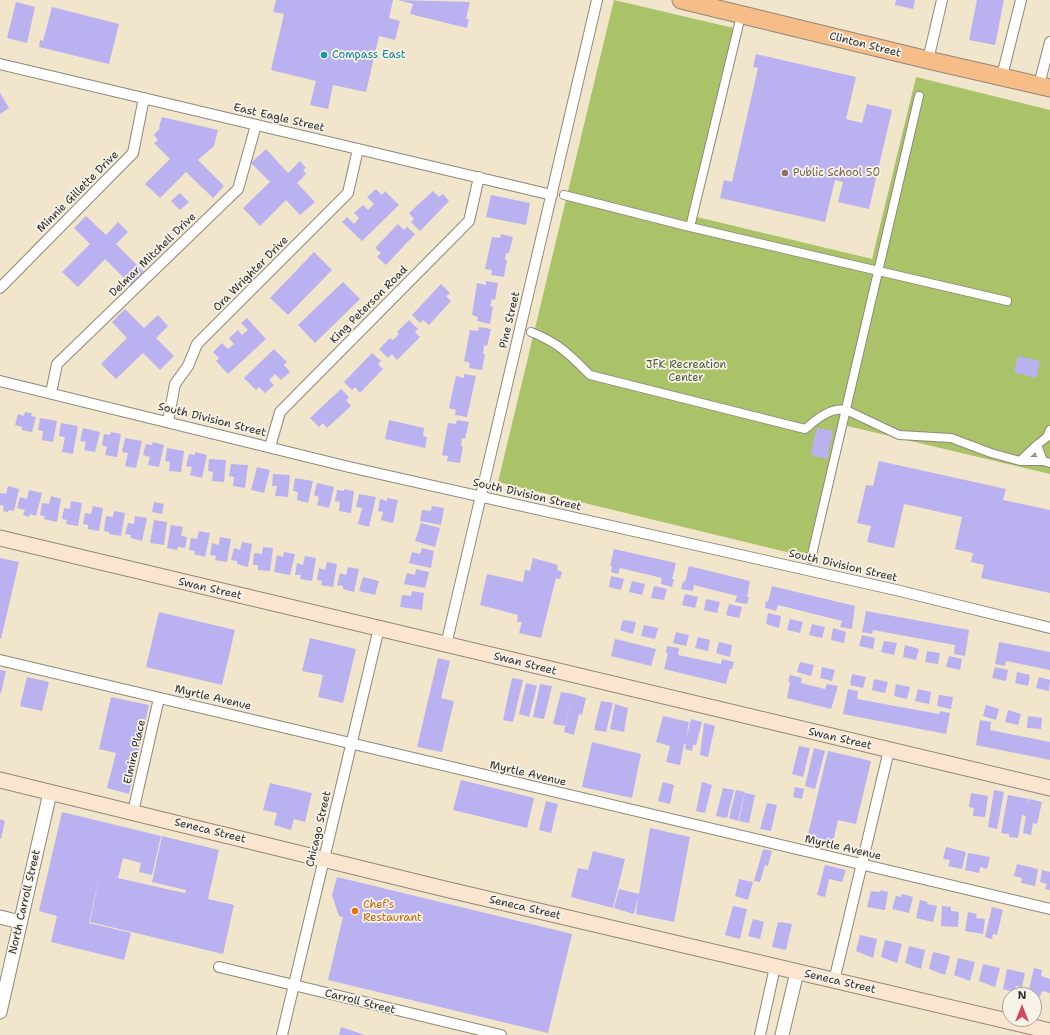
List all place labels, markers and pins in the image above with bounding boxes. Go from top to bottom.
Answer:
place label: Compass East [332,48,406,62]
marker: Compass East [319,50,329,60]
place label: Public School 50 [793,166,880,180]
marker: Public School 50 [780,168,790,178]
place label: Chef's Restaurant [363,898,422,924]
marker: Chef's Restaurant [350,906,360,916]

